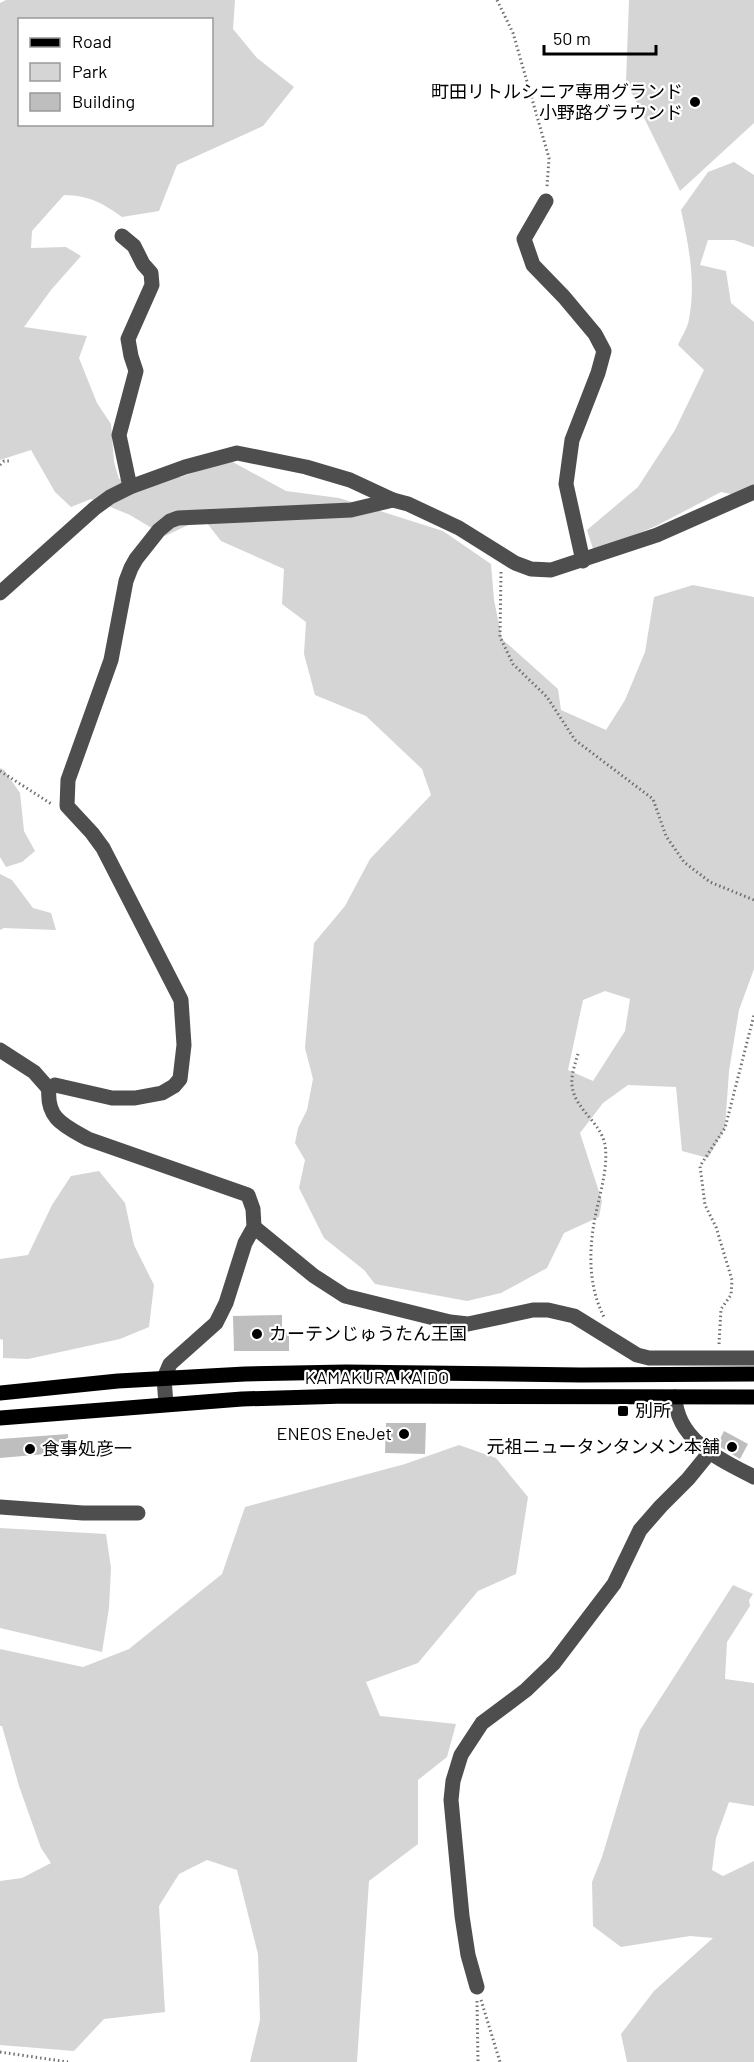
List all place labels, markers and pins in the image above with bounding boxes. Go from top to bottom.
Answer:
place label: 町田リトルシニア専用グランド 小野路グラウンド [431,80,683,123]
marker: 町田リトルシニア専用グランド 小野路グラウンド [688,95,702,109]
place label: カーテンじゅうたん王国 [269,1322,467,1344]
marker: カーテンじゅうたん王国 [250,1327,264,1341]
place label: 別所 [635,1399,671,1421]
marker: 別所 [616,1404,630,1418]
place label: ENEOS EneJet [277,1422,392,1444]
marker: ENEOS EneJet [397,1427,411,1441]
place label: 元祖ニュータンタンメン本舗 [487,1435,720,1457]
place label: 食事処彦一 [42,1437,132,1459]
marker: 元祖ニュータンタンメン本舗 [725,1440,739,1454]
marker: 食事処彦一 [23,1442,37,1456]

